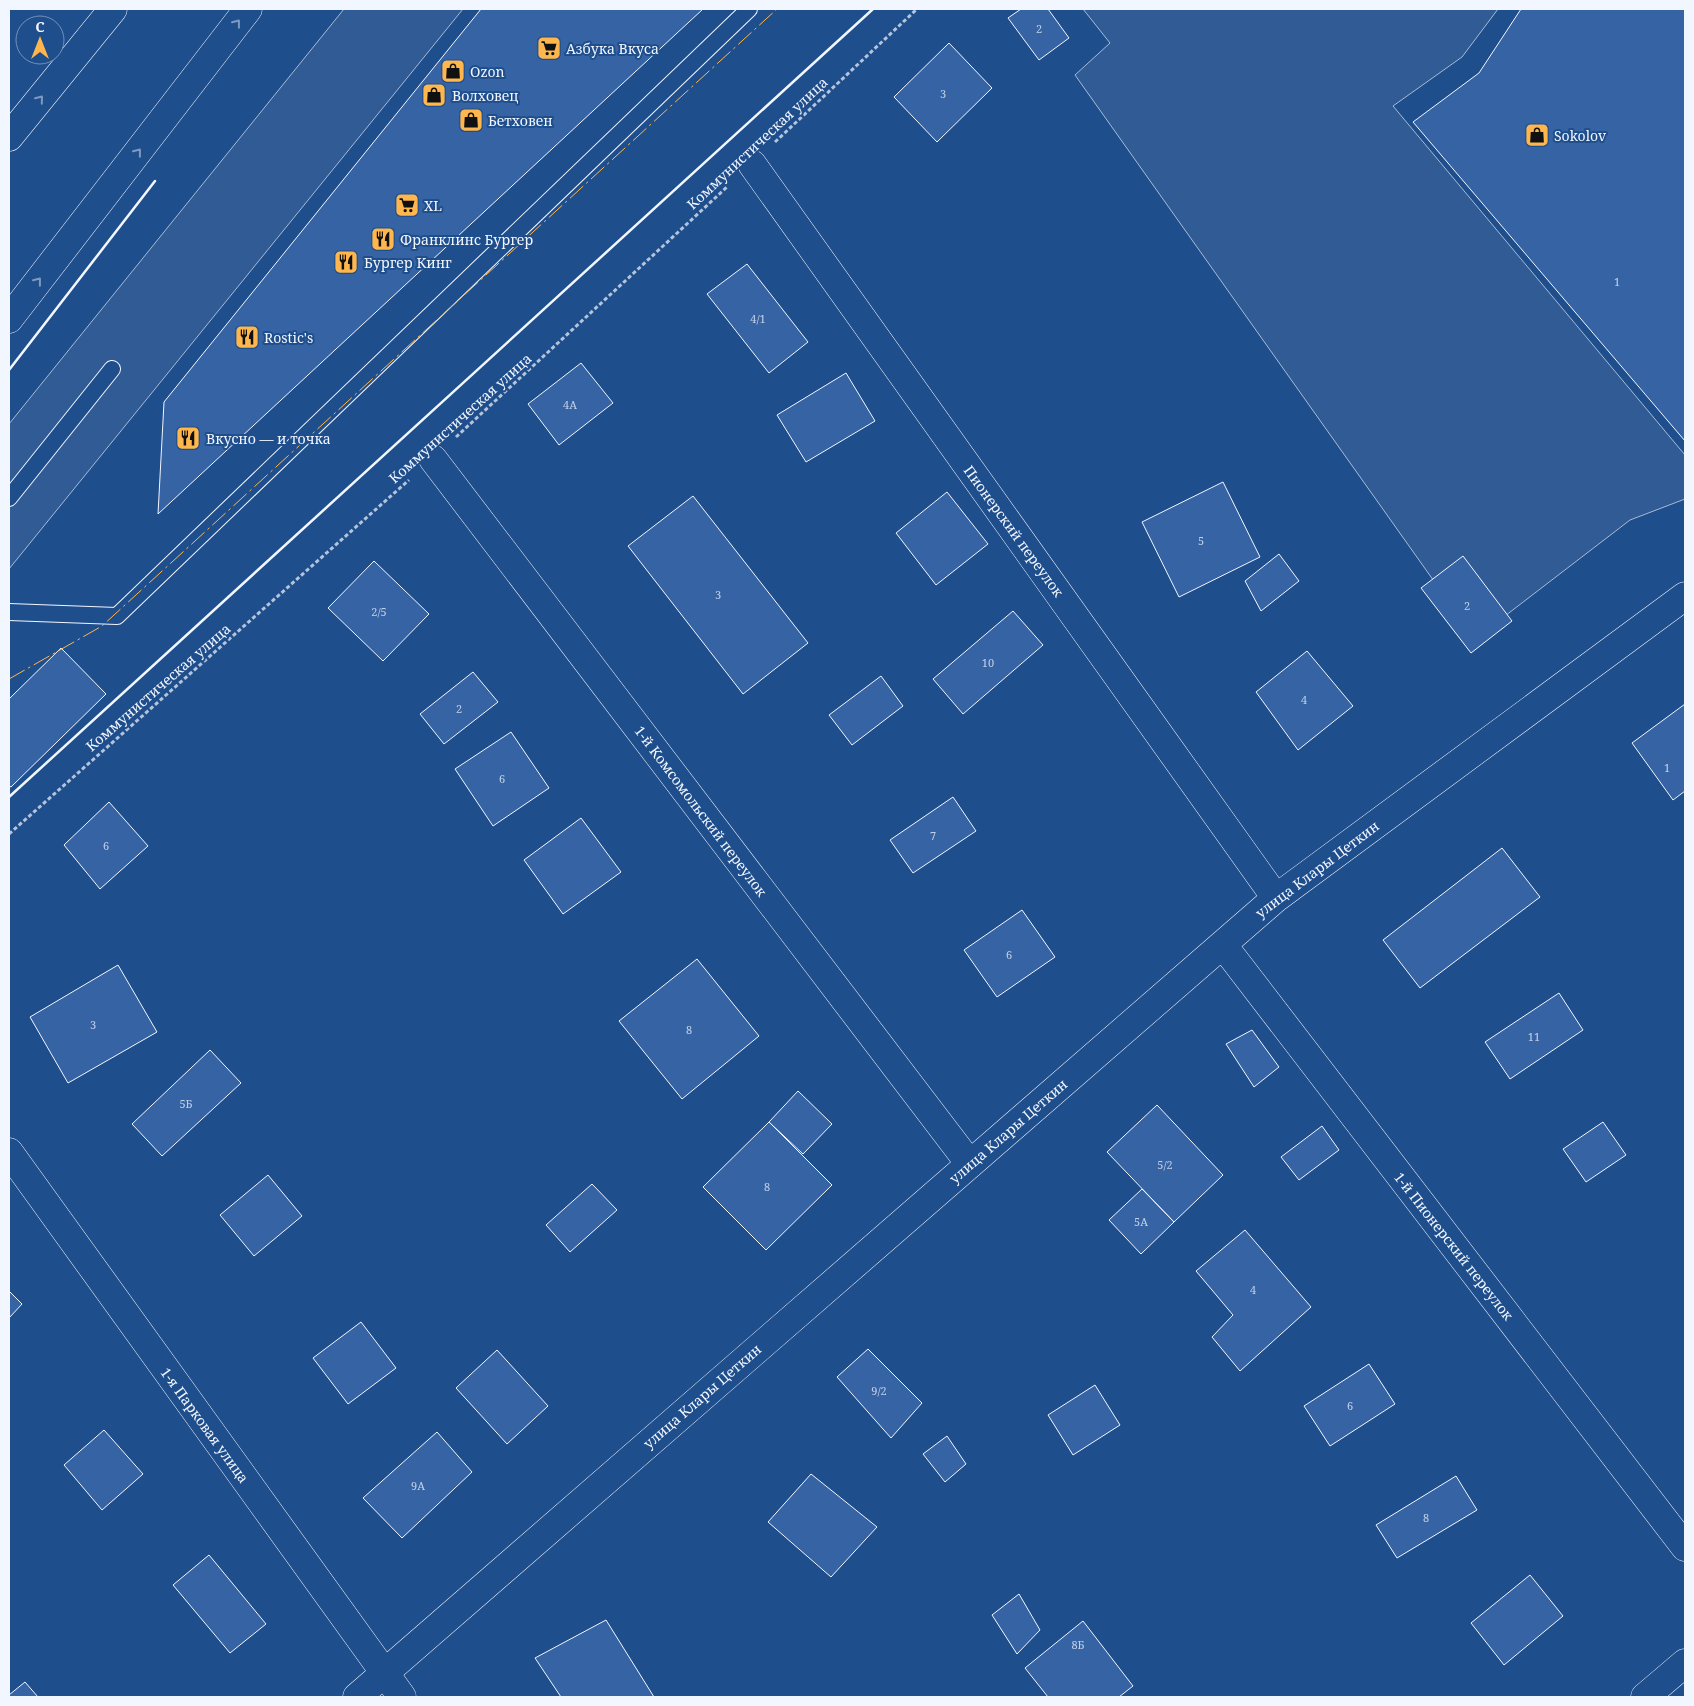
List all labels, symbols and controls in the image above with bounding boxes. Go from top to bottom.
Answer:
north arrow [15,15,65,65]
text: С [35,17,45,36]
one-way arrow [231,20,239,29]
house number: 2 [1036,21,1042,36]
supermarket icon: Азбука Вкуса [536,35,562,61]
place label: Азбука Вкуса [566,39,659,58]
shop icon: Ozon [440,58,466,84]
place label: Ozon [470,62,505,81]
street label: Коммунистическая улица [683,73,831,213]
shop icon: Волховец [421,82,447,108]
place label: Волховец [452,86,519,105]
house number: 3 [940,86,946,101]
one-way arrow [34,96,43,105]
shop icon: Бетховен [458,107,484,133]
place label: Бетховен [488,111,553,130]
shop icon: Sokolov [1524,122,1550,148]
place label: Sokolov [1554,126,1607,145]
one-way arrow [132,149,140,158]
supermarket icon: XL [394,192,420,218]
place label: XL [424,196,442,215]
restaurant icon: Франклинс Бургер [370,226,396,252]
place label: Франклинс Бургер [400,230,533,249]
restaurant icon: Бургер Кинг [333,249,359,275]
place label: Бургер Кинг [364,253,452,272]
house number: 1 [1614,274,1620,289]
one-way arrow [33,278,41,287]
house number: 4/1 [750,311,766,326]
restaurant icon: Rostic's [234,324,260,350]
place label: Rostic's [264,328,313,347]
street label: Коммунистическая улица [385,349,535,487]
house number: 4А [563,397,577,412]
restaurant icon: Вкусно — и точка [175,425,201,451]
place label: Вкусно — и точка [206,429,331,448]
street label: Пионерский переулок [960,461,1069,601]
house number: 5 [1198,533,1204,548]
house number: 3 [715,587,721,602]
house number: 2 [1464,598,1470,613]
house number: 2/5 [371,604,387,619]
street label: Коммунистическая улица [82,619,234,755]
house number: 10 [982,655,994,670]
house number: 4 [1301,692,1307,707]
house number: 2 [456,701,462,716]
street label: 1-й Комсомольский переулок [630,722,772,901]
house number: 1 [1664,760,1670,775]
house number: 6 [499,771,505,786]
street label: улица Клары Цеткин [1251,816,1383,922]
house number: 7 [930,828,936,843]
house number: 6 [103,838,109,853]
house number: 6 [1006,947,1012,962]
house number: 3 [90,1017,96,1032]
house number: 8 [686,1022,692,1037]
house number: 11 [1528,1029,1540,1044]
street label: улица Клары Цеткин [945,1075,1071,1187]
house number: 5Б [179,1096,193,1111]
house number: 5/2 [1157,1157,1173,1172]
street label: 1-й Пионерский переулок [1390,1168,1518,1325]
house number: 8 [764,1179,770,1194]
house number: 5А [1134,1214,1148,1229]
house number: 4 [1250,1282,1256,1297]
street label: улица Клары Цеткин [639,1340,765,1452]
street label: 1-я Парковая улица [157,1363,253,1487]
house number: 9/2 [871,1383,887,1398]
house number: 6 [1347,1398,1353,1413]
house number: 9А [411,1478,425,1493]
house number: 8 [1423,1510,1429,1525]
house number: 8Б [1071,1637,1085,1652]

